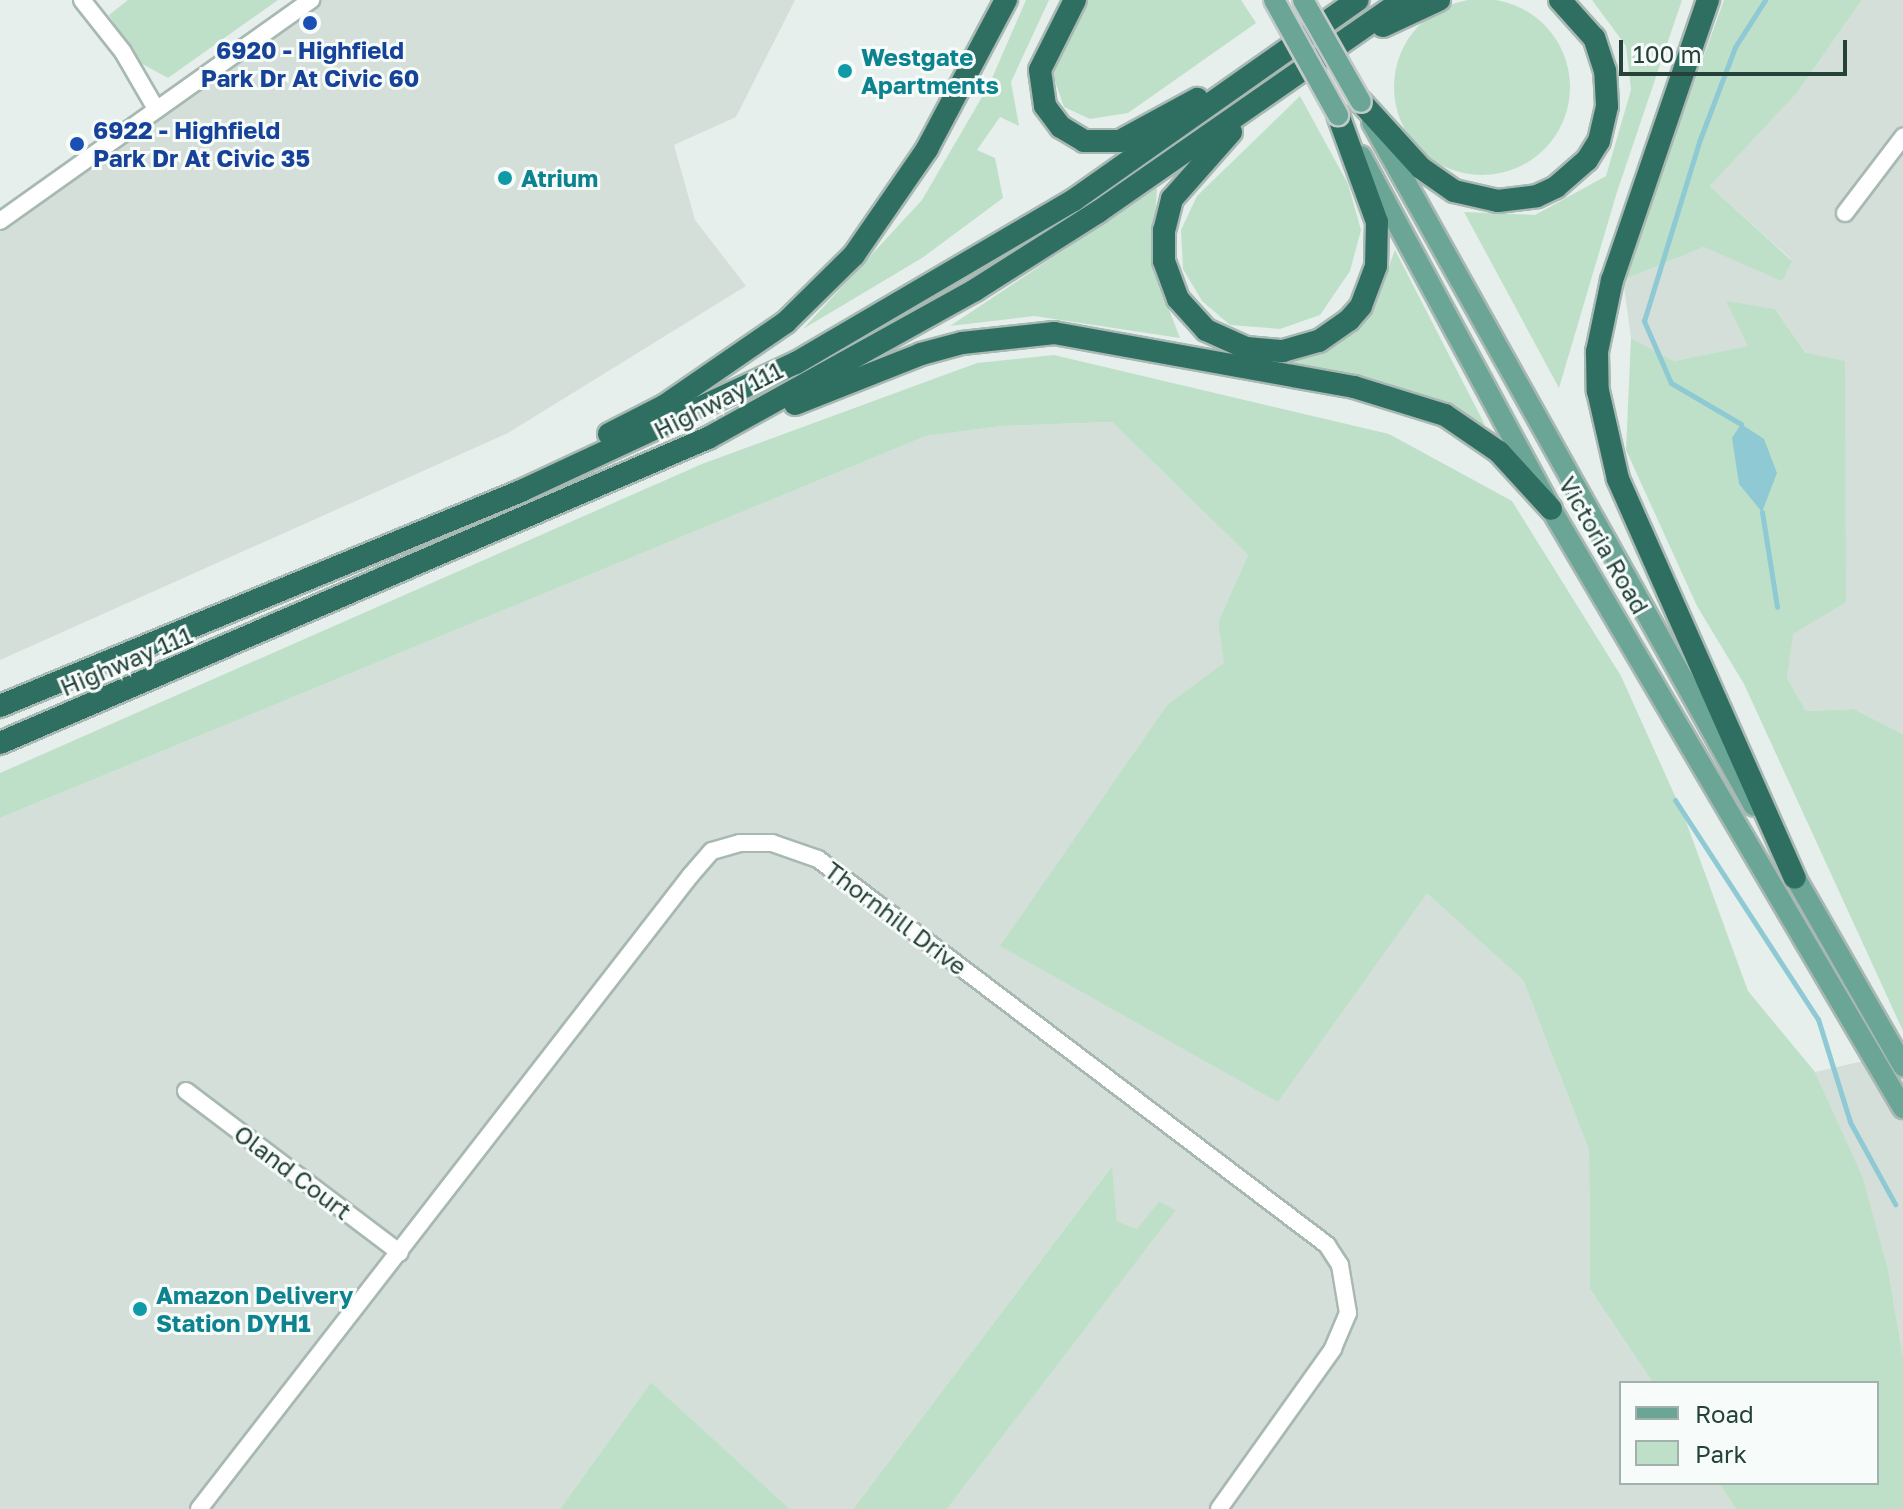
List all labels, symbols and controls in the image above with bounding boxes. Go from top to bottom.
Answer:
marker: 6920 - Highfield Park Dr At Civic 60 [301,14,319,32]
scale bar [1623,24,1851,74]
place label: 6920 - Highfield Park Dr At Civic 60 [201,36,419,92]
text: 100 m [1633,39,1702,68]
place label: Westgate Apartments [861,43,999,99]
marker: Westgate Apartments [836,62,854,80]
place label: 6922 - Highfield Park Dr At Civic 35 [93,116,310,172]
marker: 6922 - Highfield Park Dr At Civic 35 [68,135,86,153]
place label: Atrium [521,164,598,192]
marker: Atrium [496,169,514,187]
street label: Highway 111 [649,355,787,445]
street label: Victoria Road [1553,471,1655,619]
street label: Highway 111 [56,620,196,702]
street label: Thornhill Drive [819,855,973,981]
street label: Oland Court [229,1119,357,1225]
place label: Amazon Delivery Station DYH1 [156,1281,353,1337]
marker: Amazon Delivery Station DYH1 [131,1300,149,1318]
legend [1619,1381,1879,1485]
text: Road [1695,1399,1754,1428]
text: Park [1695,1439,1747,1468]

